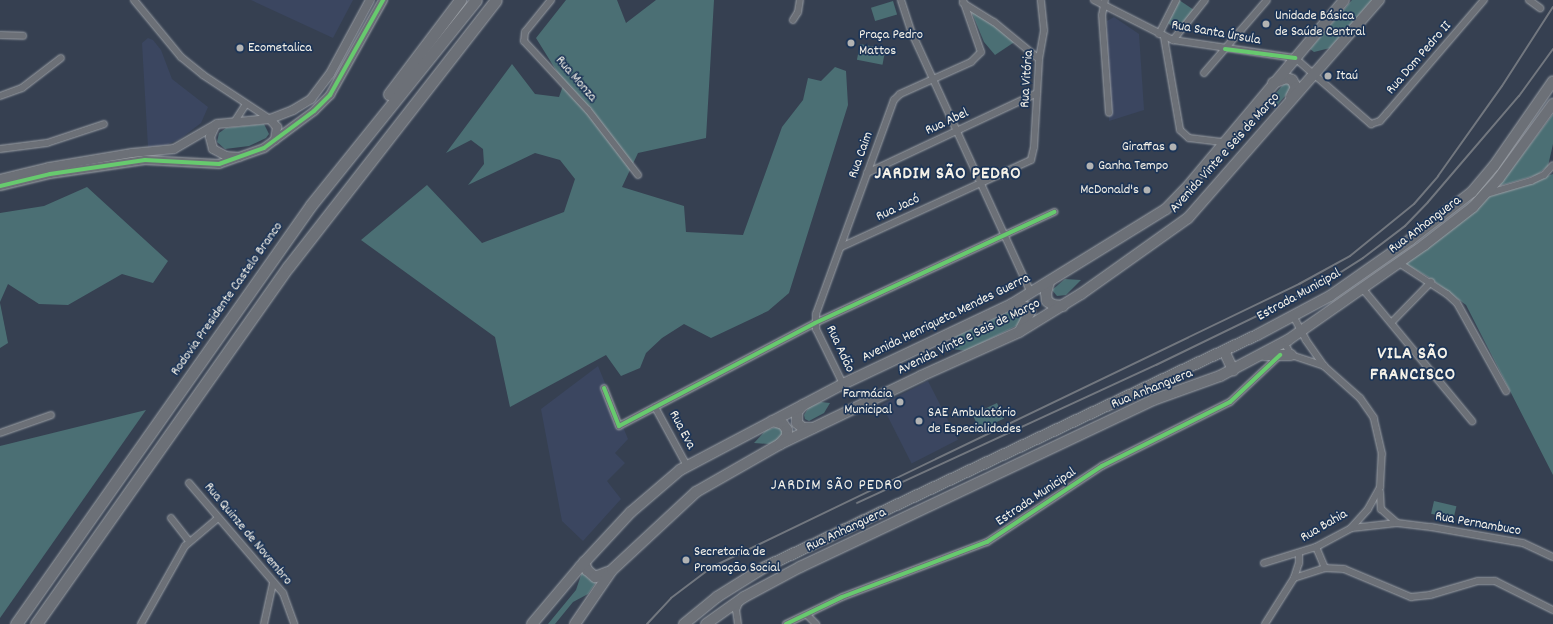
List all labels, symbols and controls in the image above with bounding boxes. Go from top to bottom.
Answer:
place label: Unidade Básica de Saúde Central [1275,8,1365,40]
street label: Rua Santa Úrsula [1170,17,1262,49]
marker: Unidade Básica de Saúde Central [1260,18,1272,30]
street label: Rua Dom Pedro II [1383,18,1455,98]
place label: Praça Pedro Mattos [859,27,923,60]
marker: Praça Pedro Mattos [846,38,856,48]
place label: Ecometalica [248,40,312,56]
marker: Ecometalica [235,43,245,53]
street label: Rua Vitória [1017,50,1037,108]
street label: Rua Monza [551,53,601,105]
place label: Itaú [1336,68,1358,84]
marker: Itaú [1323,71,1333,81]
street label: Avenida Vinte e Seis de Março [1166,89,1284,217]
street label: Rua Abel [923,105,971,139]
street label: Rua Caim [845,129,877,181]
place label: Giraffas [1122,139,1165,155]
marker: Giraffas [1168,142,1178,152]
place label: Ganha Tempo [1098,158,1168,174]
marker: Ganha Tempo [1085,161,1095,171]
district label: JARDIM SÃO PEDRO [874,164,1022,186]
place label: McDonald's [1080,182,1139,198]
marker: McDonald's [1142,185,1152,195]
street label: Rua Jacó [874,191,922,225]
street label: Rua Anhanguera [1385,192,1465,258]
street label: Rodovia Presidente Castelo Branco [167,219,287,379]
street label: Estrada Municipal [1254,265,1344,325]
street label: Avenida Henriqueta Mendes Guerra [859,270,1033,366]
street label: Avenida Vinte e Seis de Março [895,295,1043,379]
street label: Rua Adão [822,323,858,375]
district label: VILA SÃO FRANCISCO [1370,345,1456,388]
street label: Rua Anhanguera [1109,365,1195,413]
place label: Farmácia Municipal [843,386,892,418]
marker: Farmácia Municipal [895,397,905,407]
place label: SAE Ambulatório de Especialidades [928,405,1021,438]
street label: Rua Eva [665,408,699,452]
marker: SAE Ambulatório de Especialidades [913,415,925,427]
street label: Estrada Municipal [993,464,1079,530]
district label: JARDIM SÃO PEDRO [771,476,903,496]
street label: Rua Quinze de Novembro [200,479,296,589]
street label: Rua Anhanguera [803,504,889,556]
street label: Rua Bahia [1298,506,1350,546]
street label: Rua Pernambuco [1434,508,1522,540]
place label: Secretaria de Promoção Social [694,544,780,576]
marker: Secretaria de Promoção Social [681,555,691,565]

